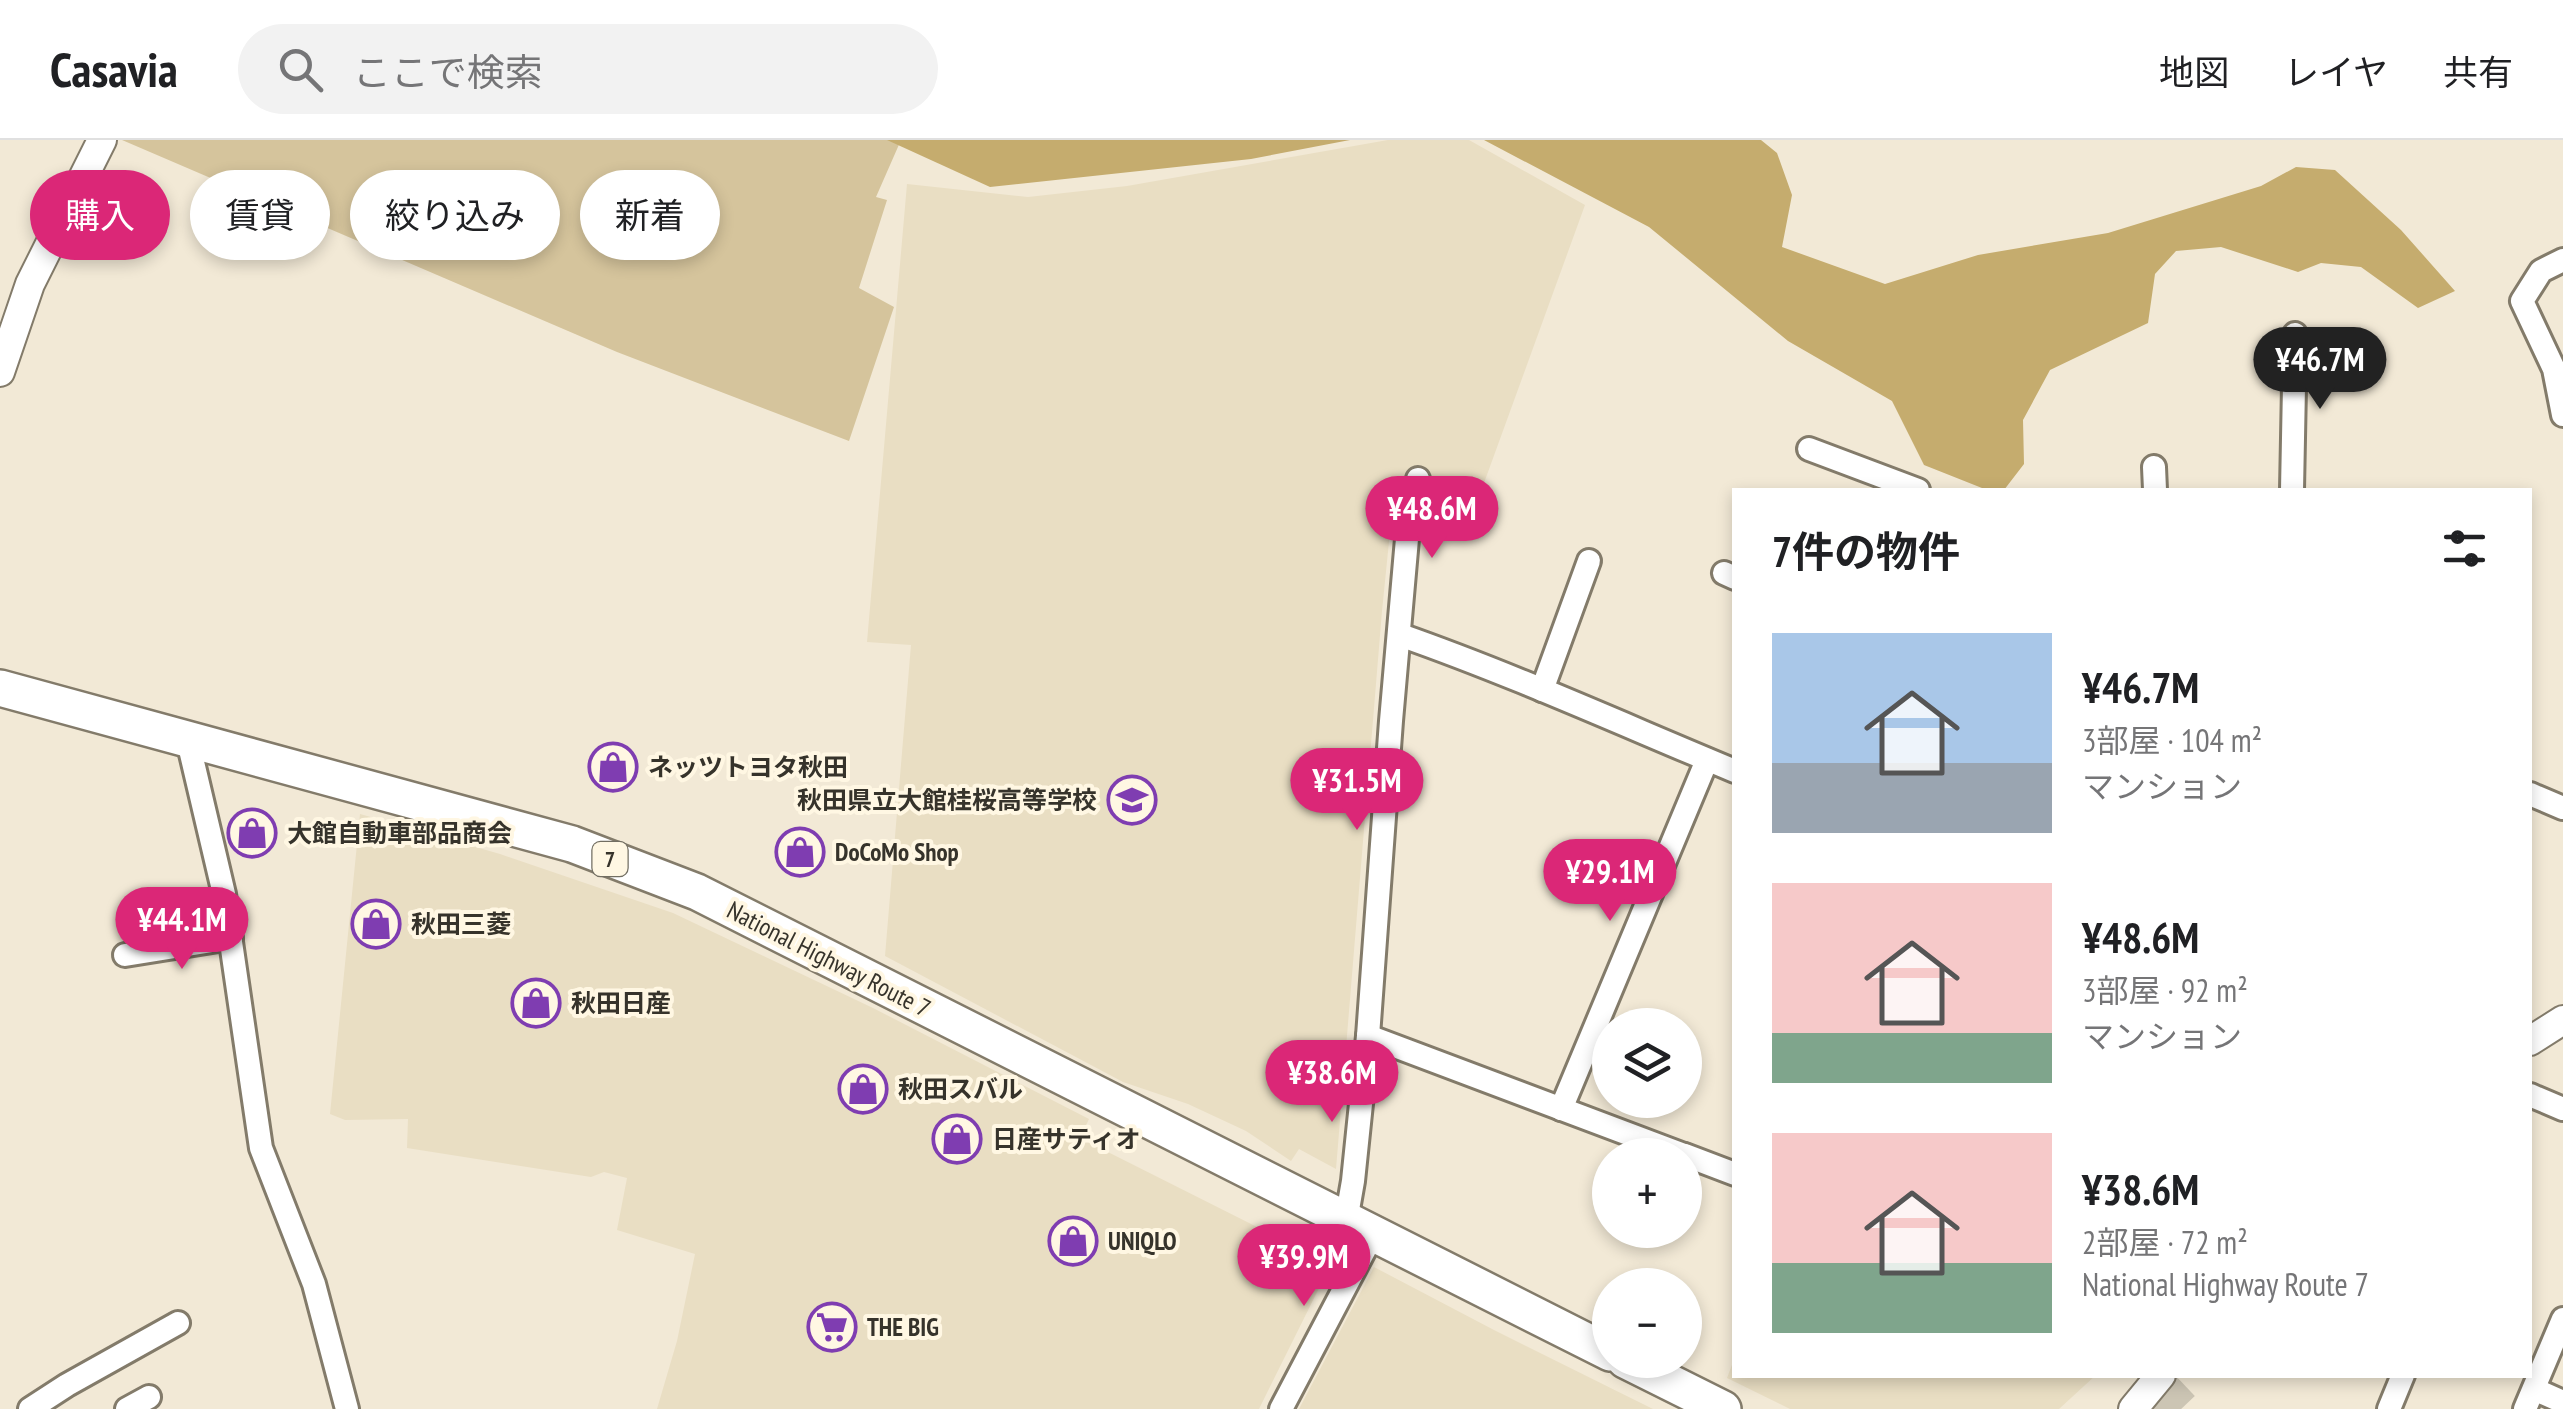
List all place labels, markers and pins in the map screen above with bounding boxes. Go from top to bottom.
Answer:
pin: ¥46.7M [2239,327,2401,412]
pin: ¥48.6M [1351,476,1513,561]
shop icon: ネッツトヨタ秋田 [587,741,639,793]
pin: ¥31.5M [1276,748,1438,833]
place label: ネッツトヨタ秋田 [648,751,848,783]
school or university icon: 秋田県立大館桂桜高等学校 [1106,774,1158,826]
place label: 秋田県立大館桂桜高等学校 [797,784,1097,816]
shop icon: 大館自動車部品商会 [226,807,278,859]
place label: 大館自動車部品商会 [287,817,512,849]
shop icon: DoCoMo Shop [774,826,826,878]
place label: DoCoMo Shop [835,836,959,868]
pin: ¥29.1M [1529,839,1691,924]
pin: ¥44.1M [101,887,263,972]
shop icon: 秋田三菱 [350,898,402,950]
place label: 秋田三菱 [411,908,511,940]
shop icon: 秋田日産 [510,977,562,1029]
place label: 秋田日産 [571,987,671,1019]
pin: ¥38.6M [1251,1040,1413,1125]
shop icon: 秋田スバル [837,1063,889,1115]
place label: 秋田スバル [898,1073,1023,1105]
shop icon: 日産サティオ [931,1113,983,1165]
place label: 日産サティオ [992,1123,1141,1155]
shop icon: UNIQLO [1047,1215,1099,1267]
pin: ¥39.9M [1223,1224,1385,1309]
place label: UNIQLO [1108,1225,1177,1257]
supermarket icon: THE BIG [806,1301,858,1353]
place label: THE BIG [867,1311,939,1343]

